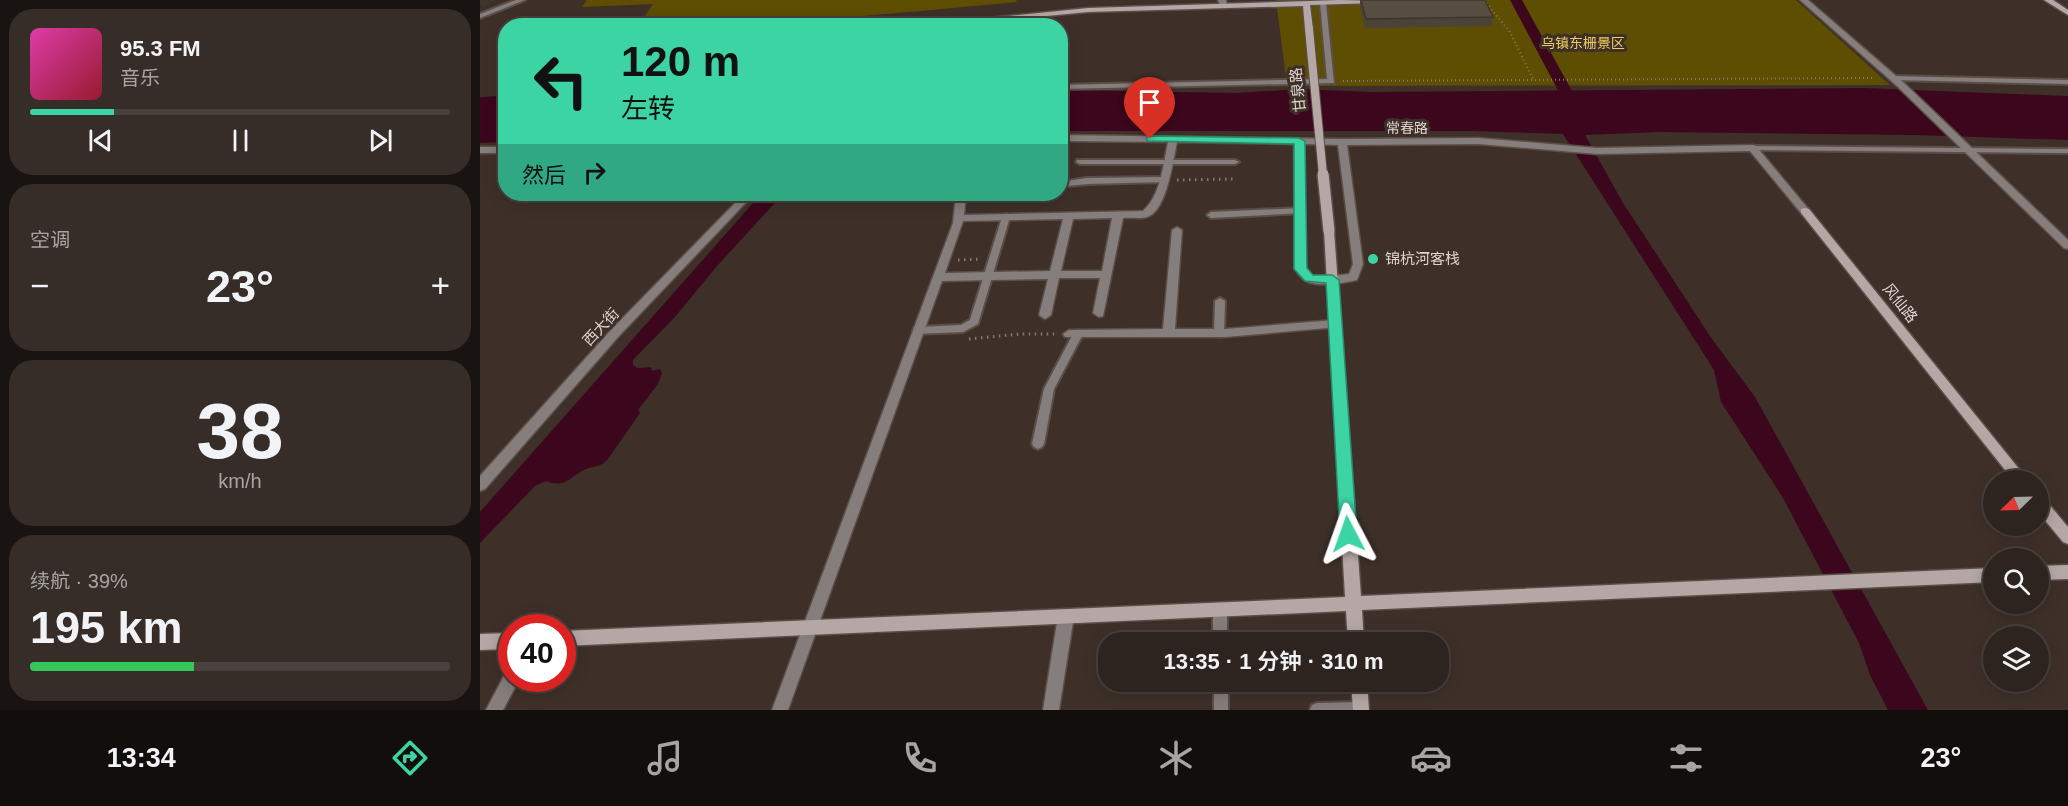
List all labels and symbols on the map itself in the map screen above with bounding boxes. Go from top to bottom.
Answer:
park label: 乌镇东栅景区 [1541,35,1625,51]
street label: 甘泉路 [1287,67,1308,113]
pin [1124,77,1175,139]
street label: 常春路 [1386,120,1428,136]
place label: 锦杭河客栈 [1385,250,1460,267]
marker: 锦杭河客栈 [1366,252,1380,266]
street label: 风仙路 [1880,280,1921,326]
street label: 西大街 [579,304,622,349]
north arrow [1983,470,2049,536]
position arrow [1316,502,1380,566]
speed limit sign: 40 [498,614,576,692]

